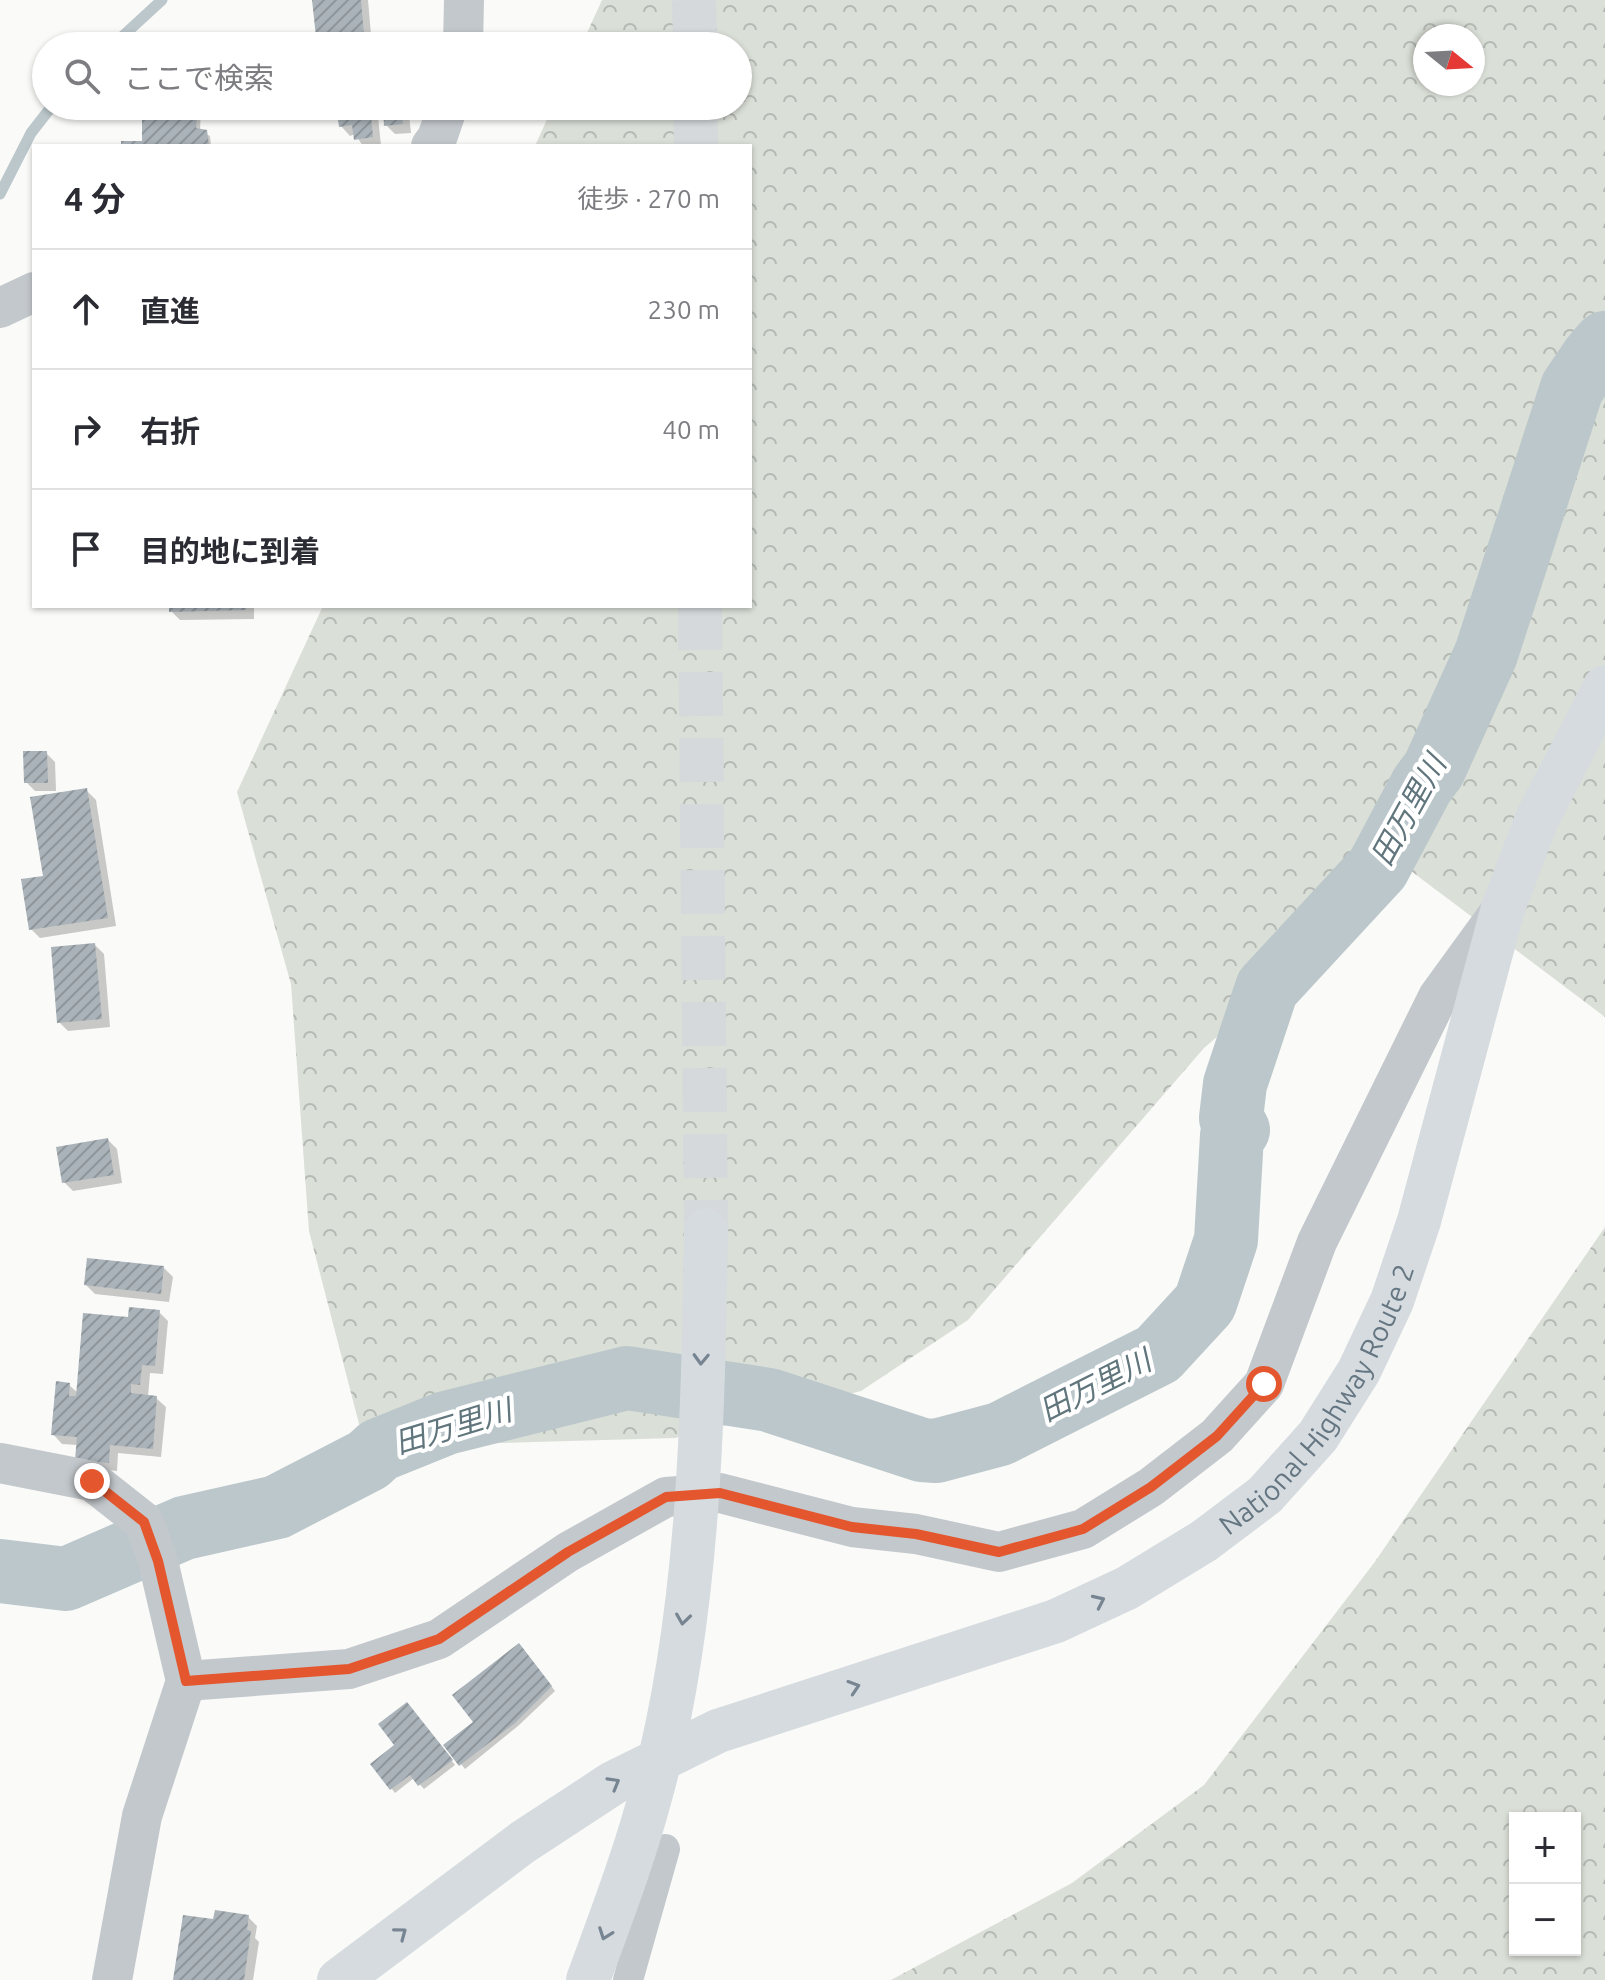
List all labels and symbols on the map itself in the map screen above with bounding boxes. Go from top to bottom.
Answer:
north arrow [1413,24,1485,96]
water label: 田万里川 [1364,747,1453,871]
street label: National Highway Route 2 [1213,1260,1419,1540]
water label: 田万里川 [1034,1341,1159,1427]
one-way arrow [693,1353,710,1366]
route start [1246,1366,1282,1402]
water label: 田万里川 [391,1391,518,1460]
route end [74,1463,110,1499]
one-way arrow [1091,1595,1106,1611]
one-way arrow [675,1612,692,1625]
one-way arrow [846,1680,860,1696]
one-way arrow [606,1778,620,1793]
one-way arrow [598,1926,615,1940]
one-way arrow [392,1928,407,1943]

